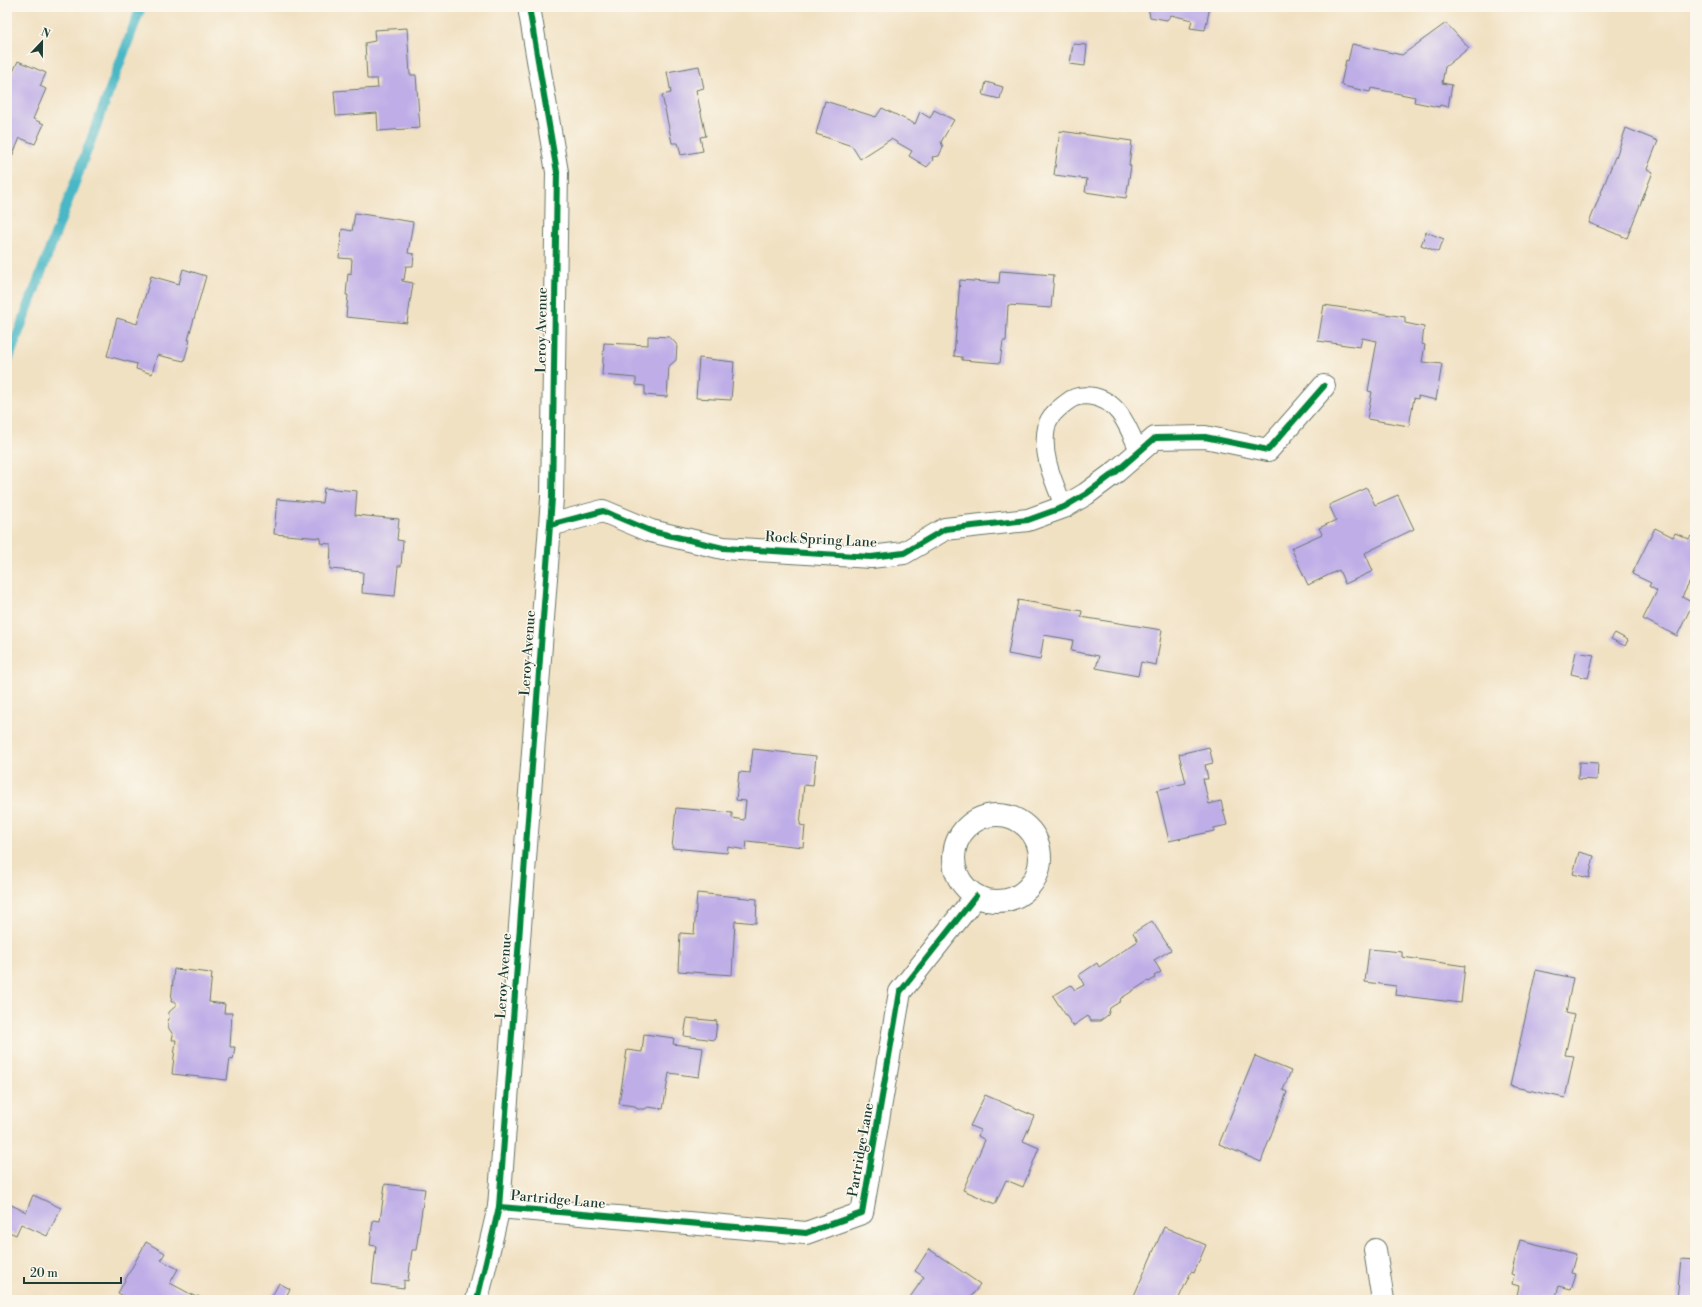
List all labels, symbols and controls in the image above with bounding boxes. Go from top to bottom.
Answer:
north arrow [22,22,62,62]
text: N [39,26,52,42]
street label: Leroy Avenue [532,287,552,373]
street label: Rock Spring Lane [765,528,877,552]
street label: Leroy Avenue [516,610,540,696]
street label: Leroy Avenue [492,933,516,1019]
street label: Partridge Lane [844,1102,878,1198]
street label: Partridge Lane [510,1187,606,1213]
scale bar [24,1259,121,1285]
text: 20 m [30,1266,58,1281]

